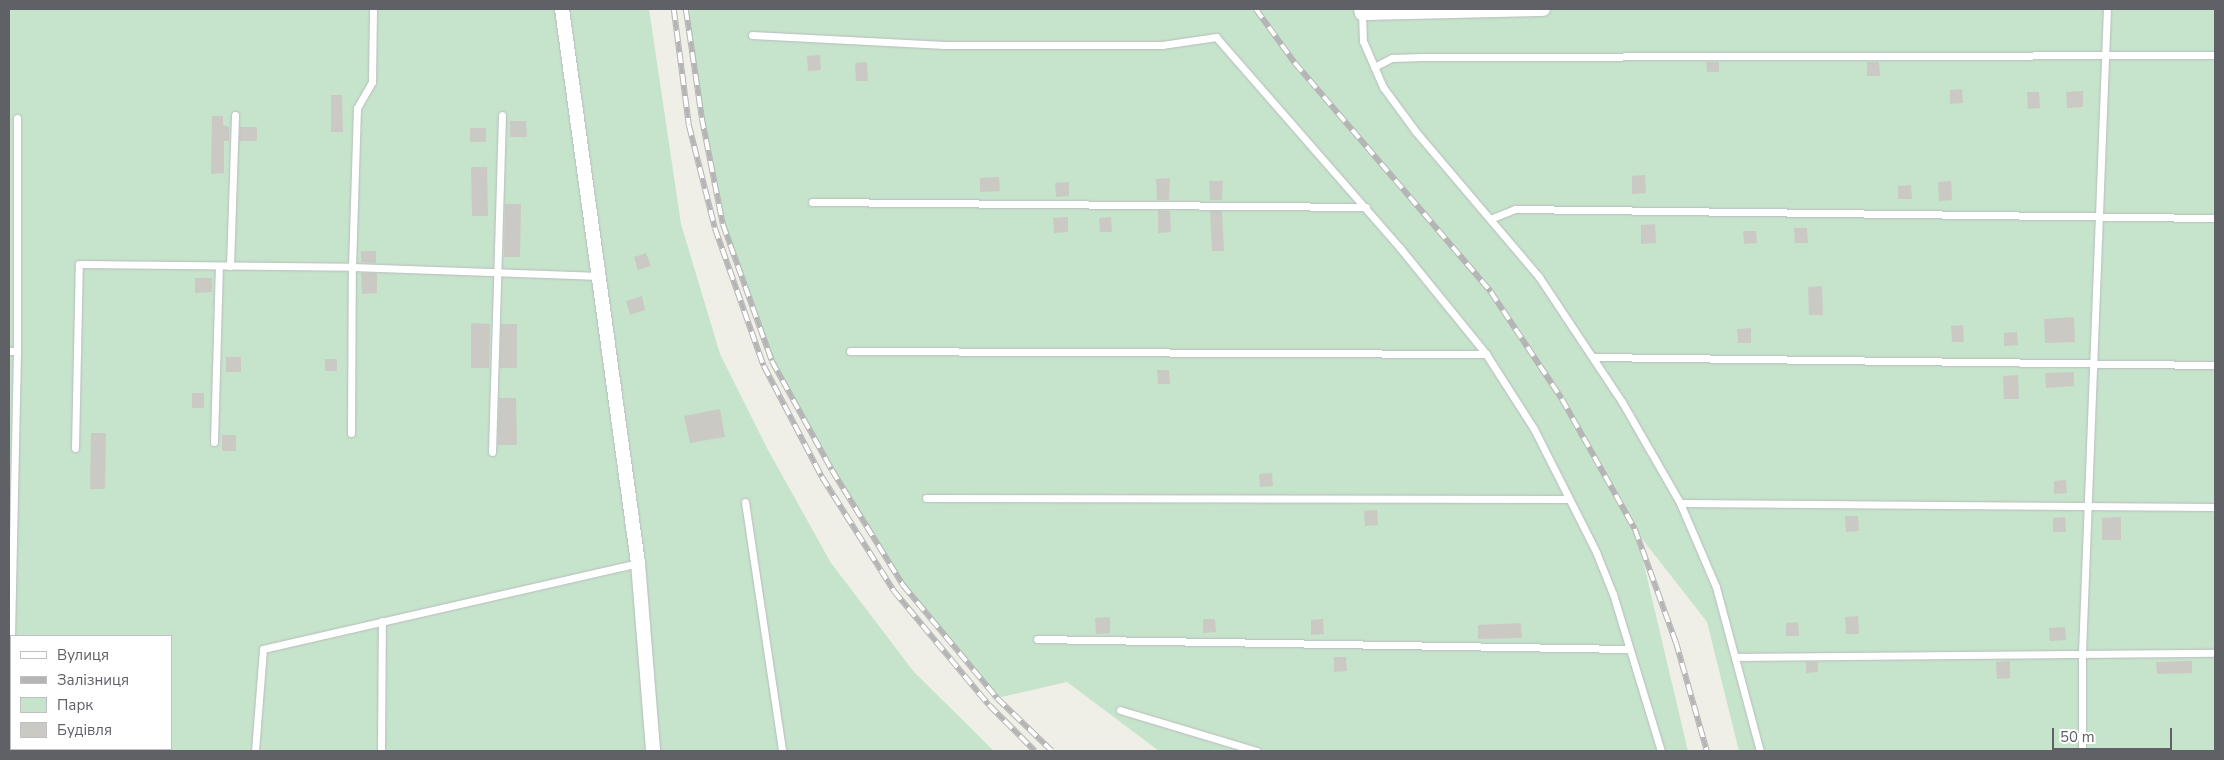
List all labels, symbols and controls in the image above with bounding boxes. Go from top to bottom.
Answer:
legend [10,635,172,750]
text: Вулиця [57,645,109,665]
text: Залізниця [57,670,129,690]
text: Парк [57,695,93,715]
scale bar [2054,718,2174,750]
text: Будівля [57,720,112,740]
text: 50 m [2060,727,2095,747]

